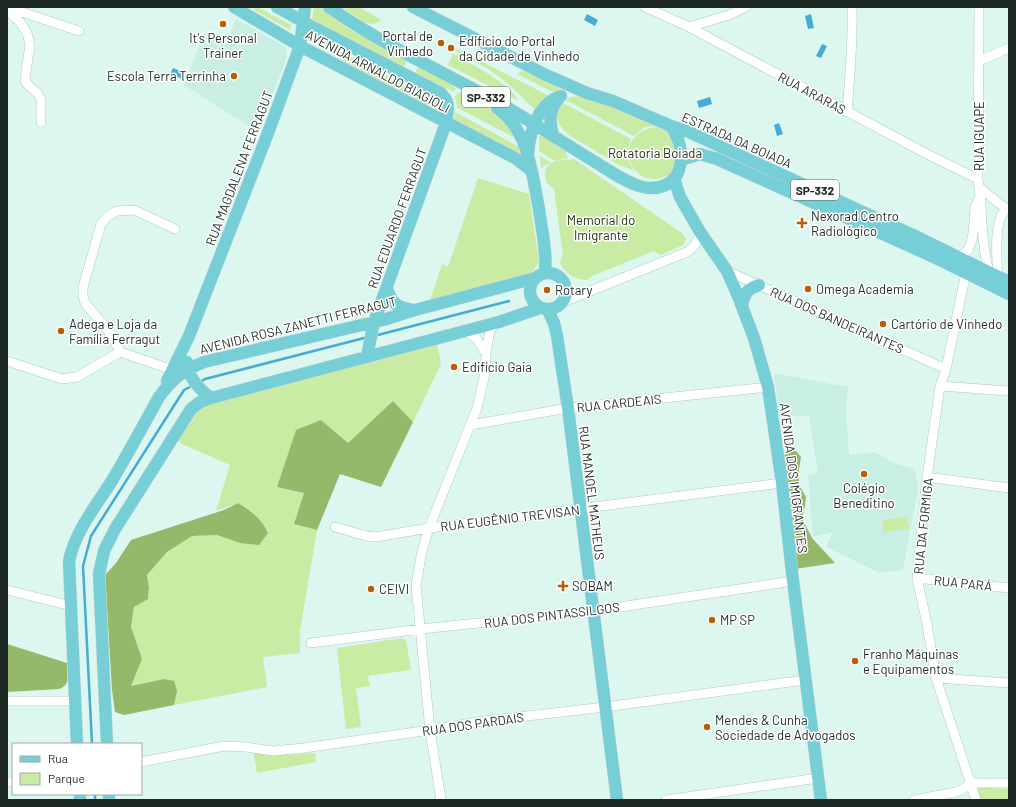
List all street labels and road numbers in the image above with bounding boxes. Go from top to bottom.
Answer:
street label: AVENIDA ARNALDO BIAGIOLI [303,26,453,116]
street label: RUA ARARAS [775,68,849,118]
road number: SP-332 [462,87,510,107]
street label: RUA MAGDALENA FERRAGUT [202,88,276,248]
street label: RUA IGUAPE [971,101,987,171]
street label: ESTRADA DA BOIADA [680,109,794,171]
street label: RUA EDUARDO FERRAGUT [364,145,430,291]
road number: SP-332 [791,180,839,200]
street label: RUA DOS BANDEIRANTES [768,283,906,357]
street label: AVENIDA ROSA ZANETTI FERRAGUT [198,293,398,357]
street label: RUA CARDEAIS [576,391,662,415]
street label: AVENIDA DOS IMIGRANTES [777,402,811,554]
street label: RUA MANOEL MATHEUS [576,425,608,561]
street label: RUA DA FORMIGA [910,477,936,575]
street label: RUA EUGÊNIO TREVISAN [439,502,581,534]
street label: RUA PARÁ [933,572,993,594]
street label: RUA DOS PINTASSILGOS [483,599,621,631]
street label: RUA DOS PARDAIS [421,709,525,739]

